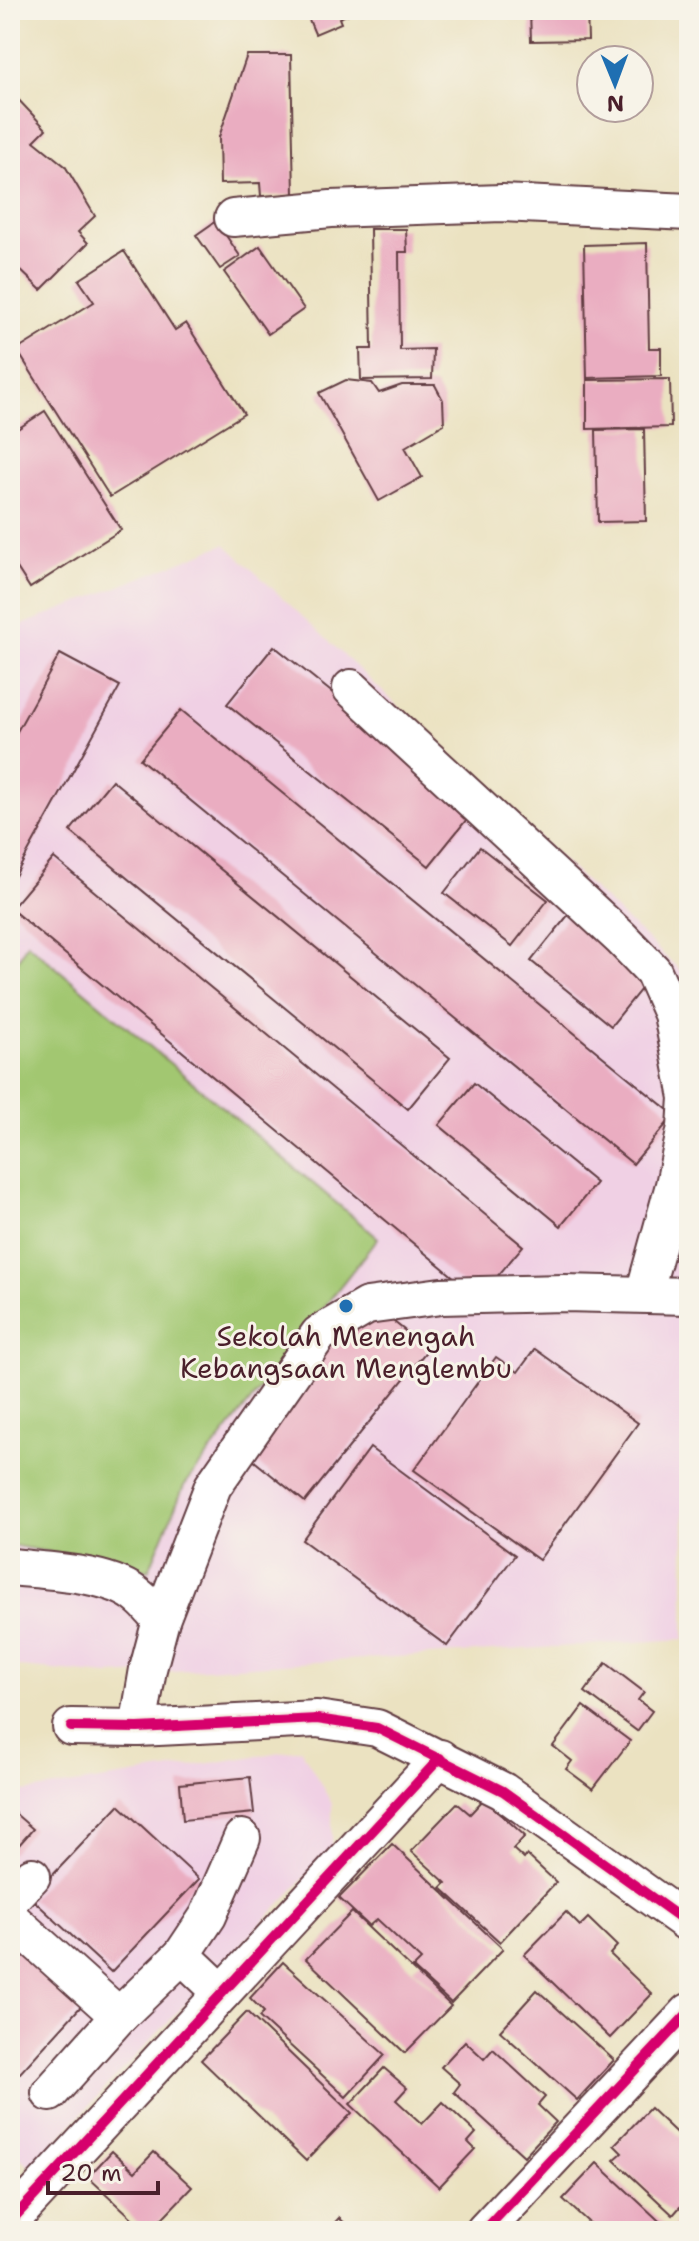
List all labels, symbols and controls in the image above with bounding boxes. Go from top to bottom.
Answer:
north arrow [575,44,655,124]
text: N [606,89,624,118]
marker: Sekolah Menengah Kebangsaan Menglembu [337,1297,355,1315]
place label: Sekolah Menengah Kebangsaan Menglembu [180,1317,512,1387]
scale bar [48,2145,158,2195]
text: 20 m [60,2157,122,2189]

